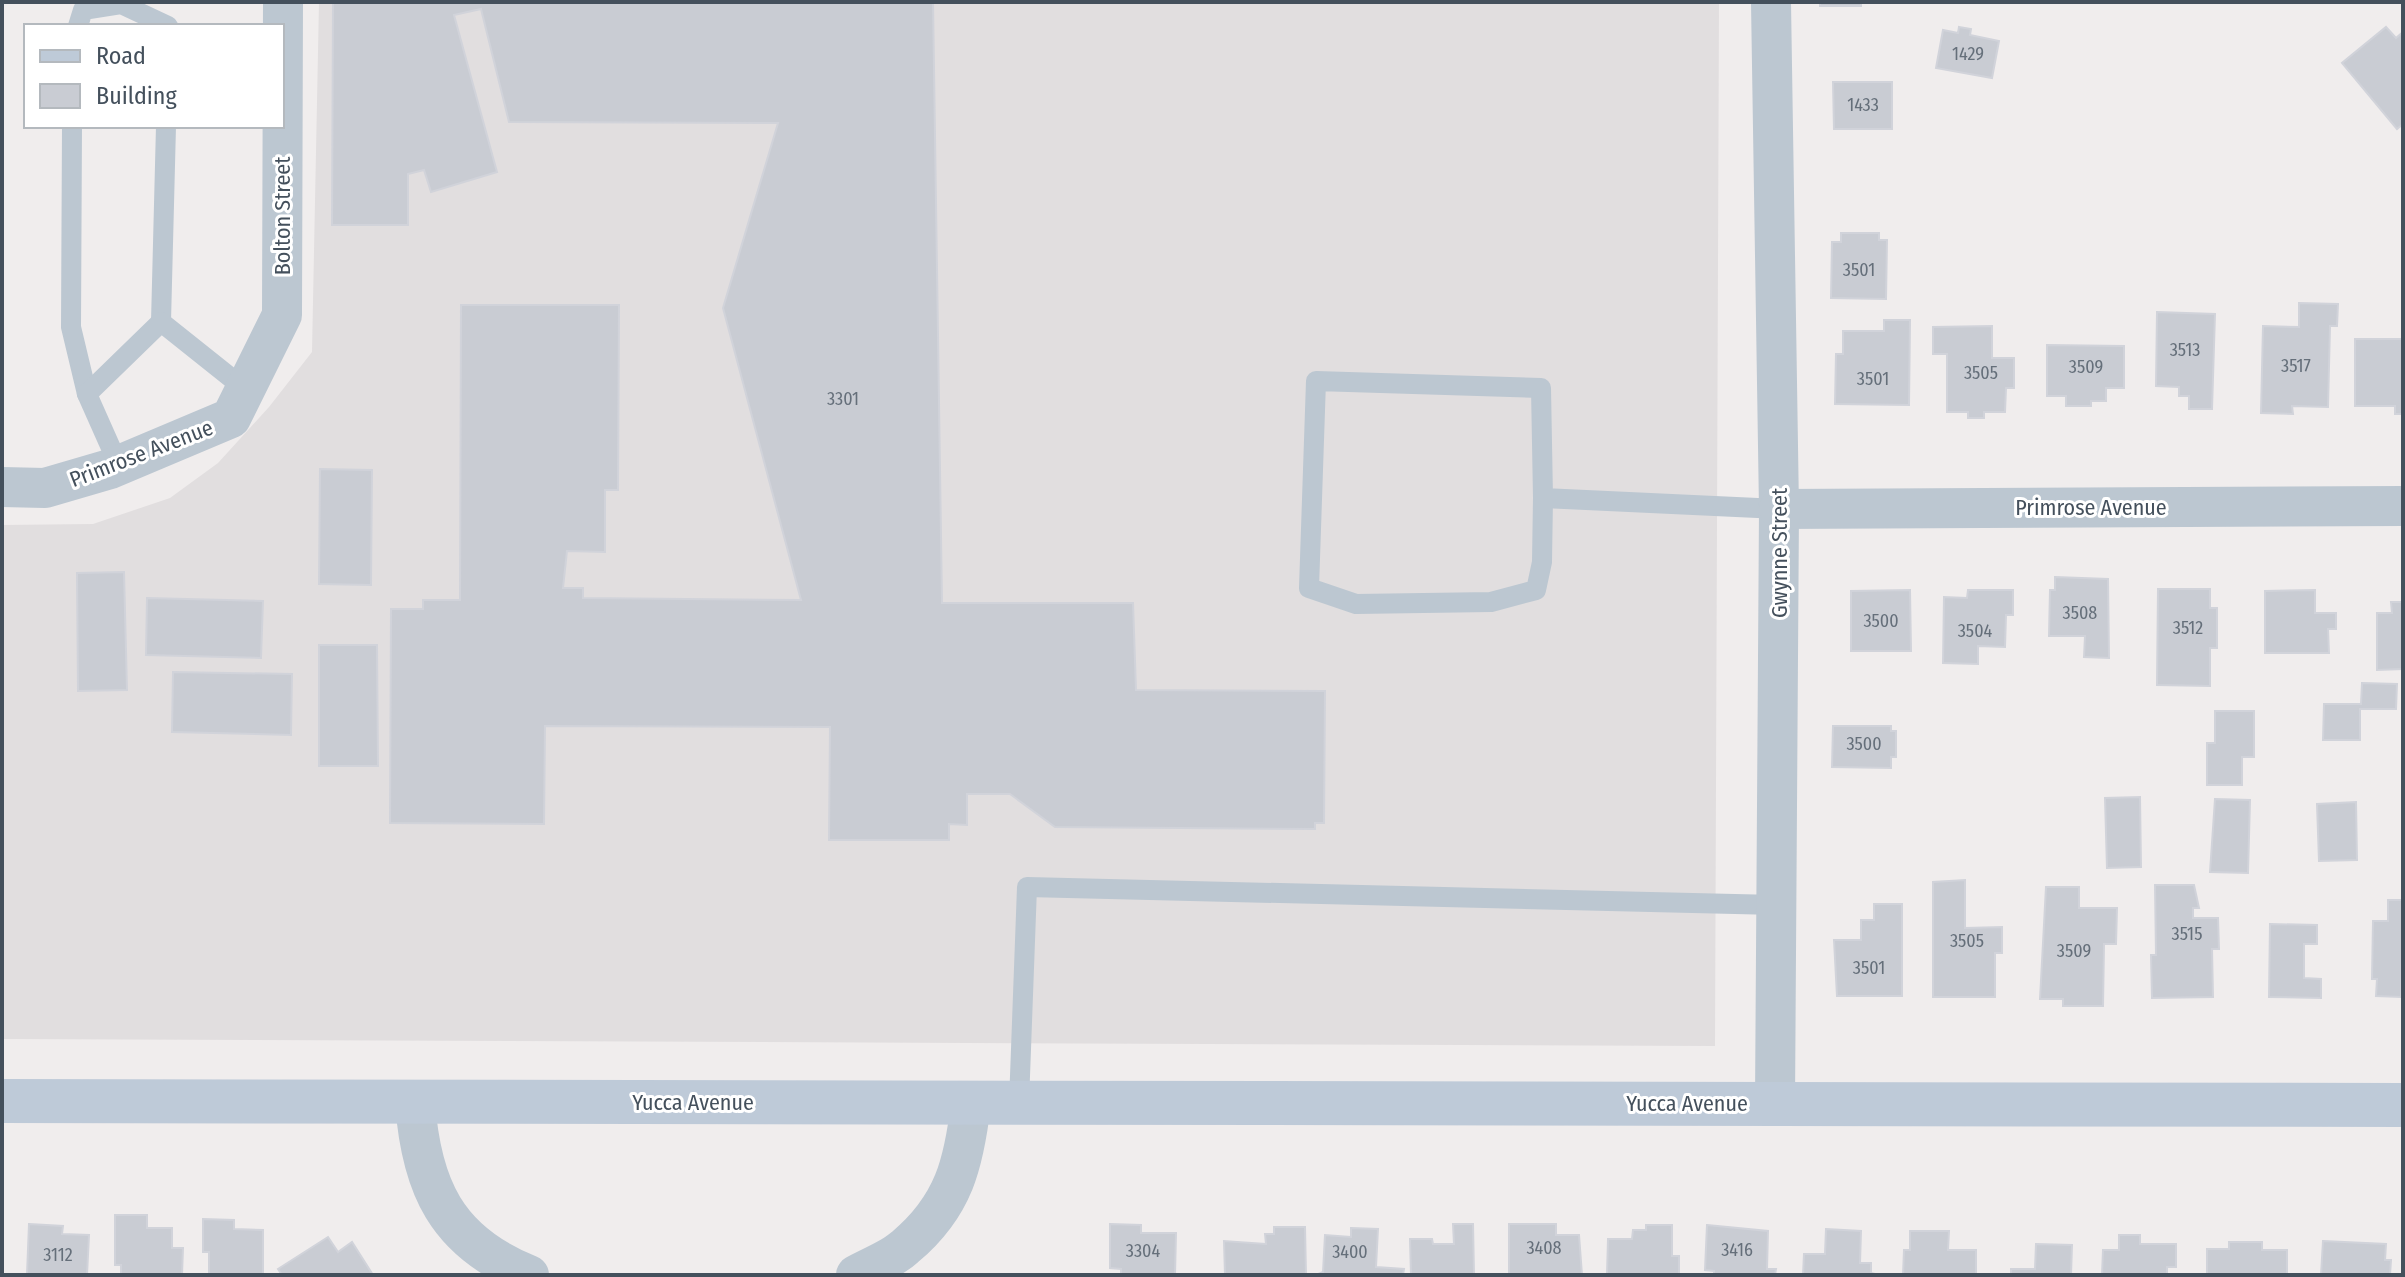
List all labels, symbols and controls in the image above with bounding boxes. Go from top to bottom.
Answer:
legend [24,24,284,128]
text: Road [96,42,146,70]
house number: 1429 [1952,43,1984,65]
text: Building [96,82,178,110]
house number: 1433 [1847,94,1879,116]
street label: Bolton Street [269,156,296,275]
house number: 3501 [1843,259,1875,281]
house number: 3513 [2170,339,2200,361]
house number: 3517 [2281,355,2311,377]
house number: 3509 [2069,356,2103,378]
house number: 3505 [1964,362,1998,384]
house number: 3501 [1857,368,1889,390]
house number: 3301 [827,388,859,410]
street label: Primrose Avenue [66,414,217,493]
street label: Gwynne Street [1766,487,1793,618]
street label: Primrose Avenue [2015,494,2167,521]
house number: 3508 [2063,602,2097,624]
house number: 3500 [1863,610,1899,632]
house number: 3512 [2173,617,2203,639]
house number: 3504 [1958,620,1993,642]
house number: 3500 [1846,733,1882,755]
house number: 3515 [2172,923,2202,945]
house number: 3505 [1950,930,1984,952]
house number: 3509 [2057,940,2091,962]
house number: 3501 [1853,957,1885,979]
street label: Yucca Avenue [632,1089,754,1116]
street label: Yucca Avenue [1626,1090,1748,1117]
house number: 3408 [1526,1237,1562,1259]
house number: 3416 [1721,1239,1753,1261]
house number: 3304 [1126,1240,1160,1262]
house number: 3400 [1332,1241,1368,1263]
house number: 3112 [43,1244,73,1266]

